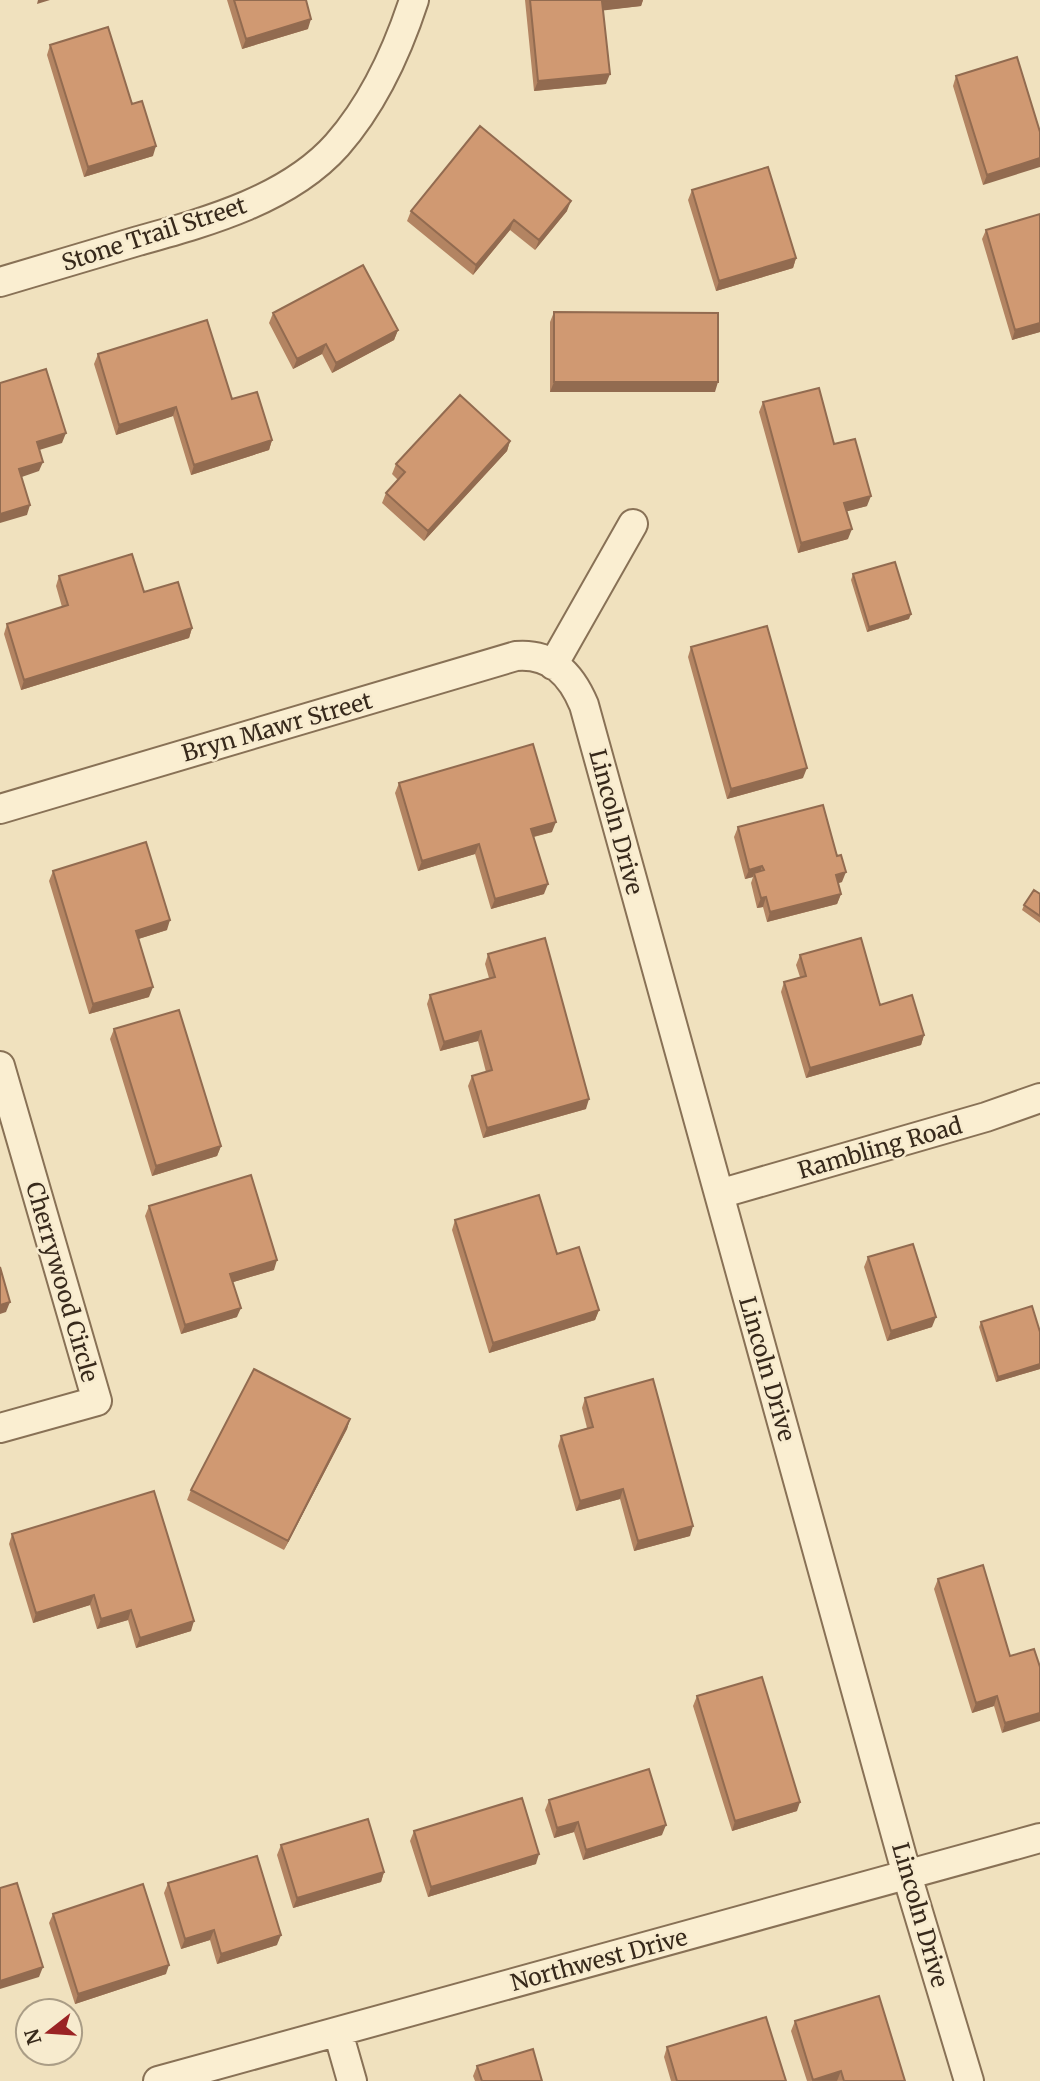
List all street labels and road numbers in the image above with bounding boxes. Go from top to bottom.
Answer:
street label: Stone Trail Street [58,190,250,277]
street label: Bryn Mawr Street [178,686,375,768]
street label: Lincoln Drive [583,746,650,898]
street label: Rambling Road [795,1110,965,1185]
street label: Cherrywood Circle [20,1179,105,1385]
street label: Lincoln Drive [733,1293,802,1444]
street label: Lincoln Drive [886,1839,955,1990]
street label: Northwest Drive [507,1922,690,1997]

